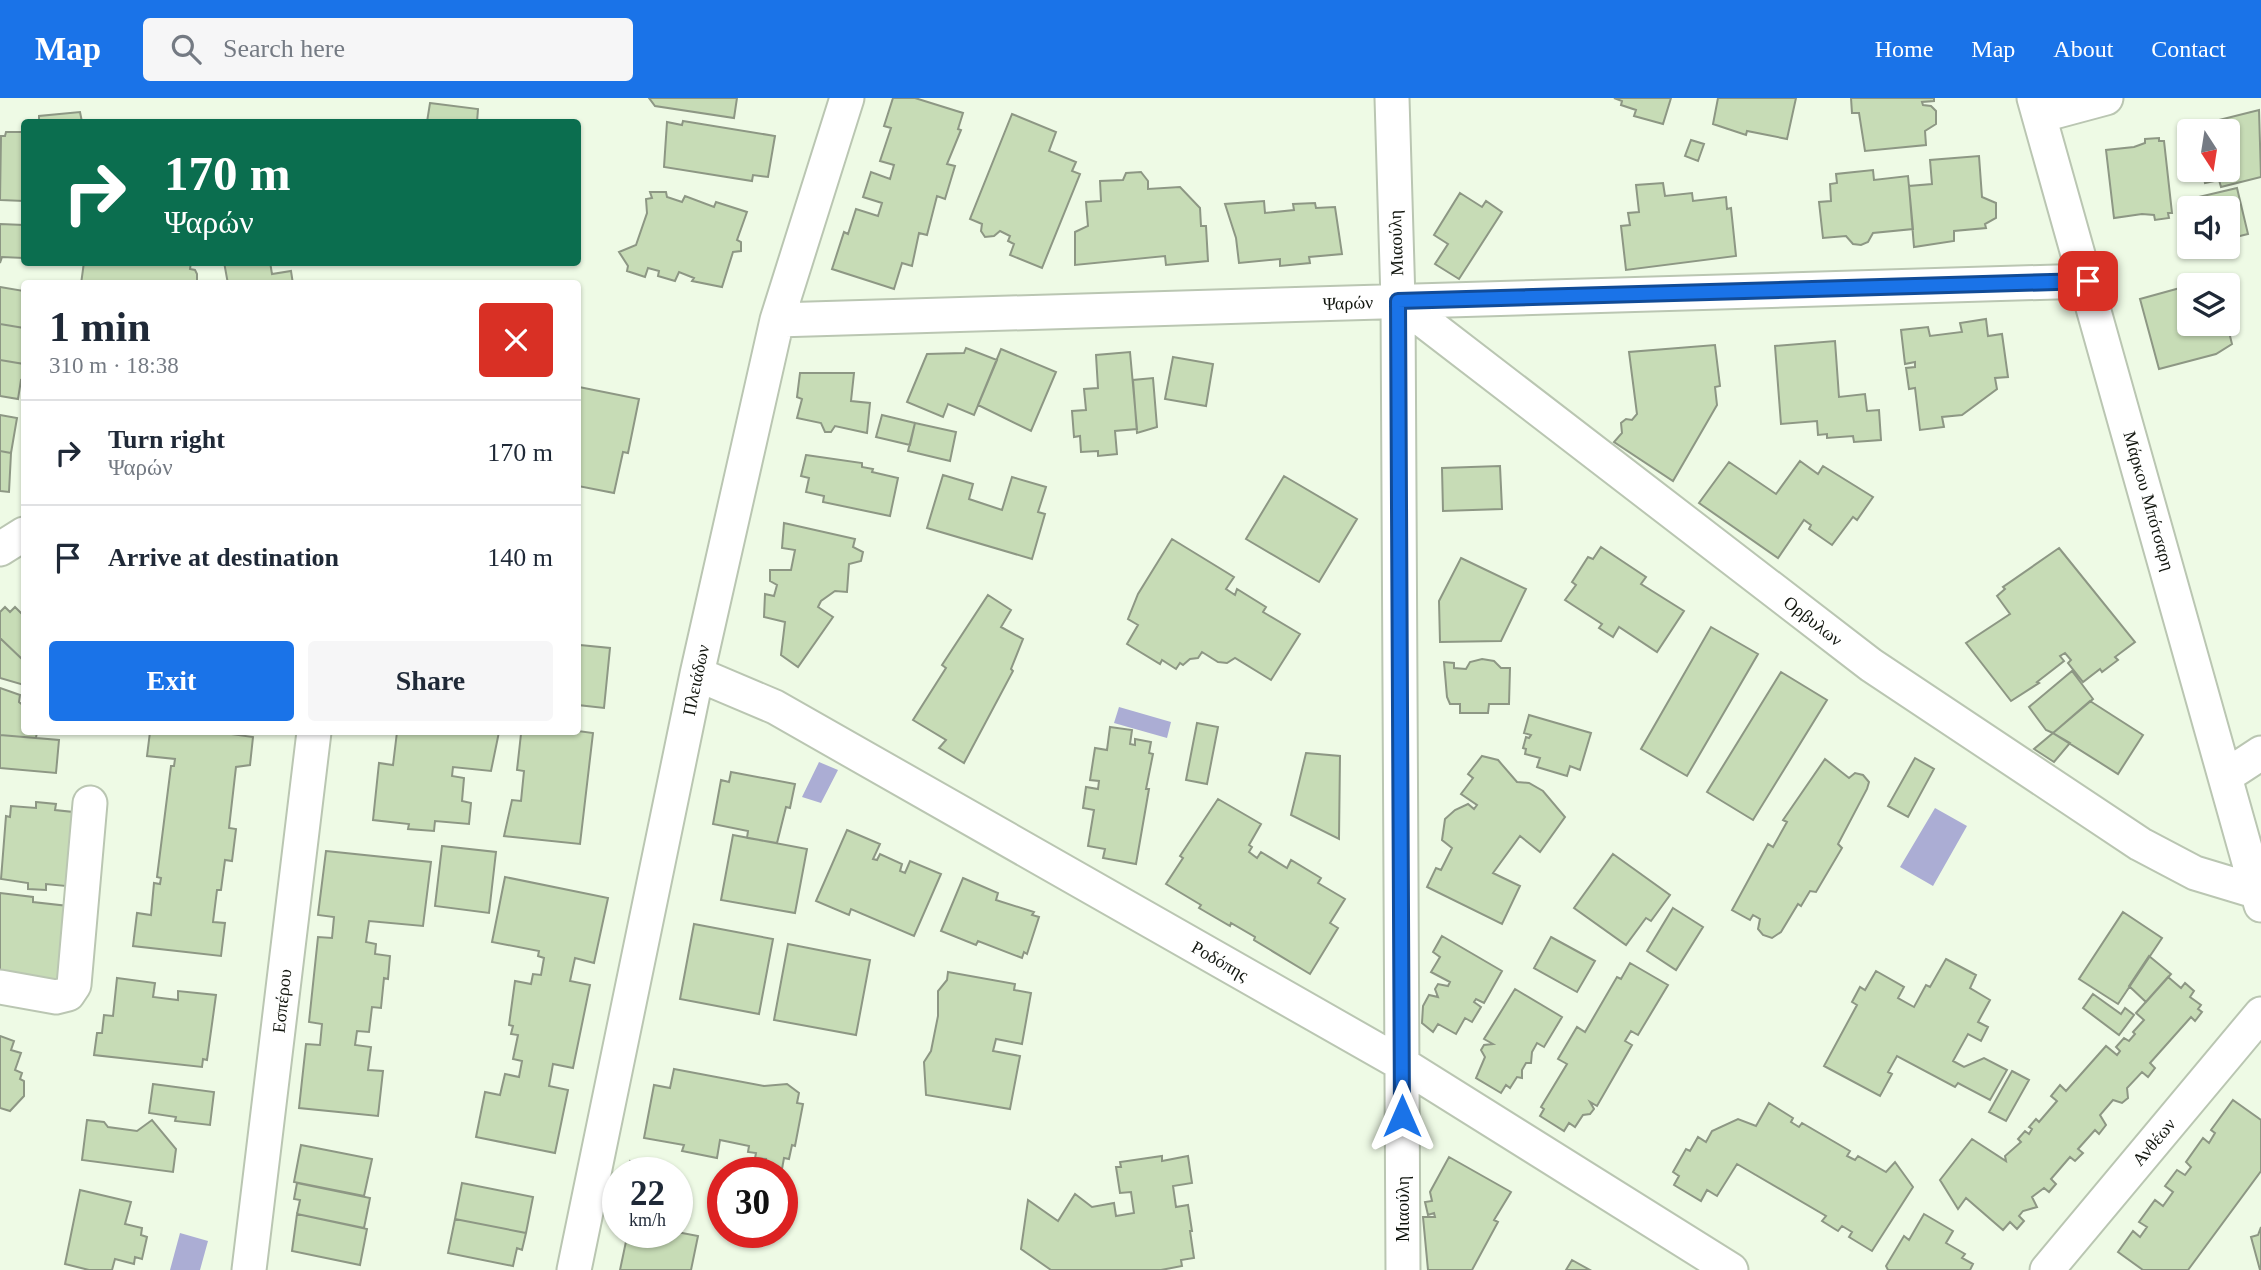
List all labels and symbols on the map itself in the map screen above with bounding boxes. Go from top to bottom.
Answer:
north arrow [2177,119,2240,182]
street label: Μιαούλη [1385,210,1407,276]
pin [2058,251,2118,311]
street label: Ψαρών [1322,292,1374,314]
street label: Μάρκου Μπότσαρη [2119,429,2179,573]
street label: Ορβυλων [1780,592,1846,650]
street label: Πλειάδων [679,643,713,717]
street label: Ροδόπης [1188,937,1252,985]
street label: Εσπέρου [269,968,295,1034]
position arrow [1365,1079,1439,1153]
street label: Ανθέων [2128,1114,2180,1170]
speed limit sign: 30 [707,1157,798,1248]
street label: Μιαούλη [1393,1176,1413,1242]

